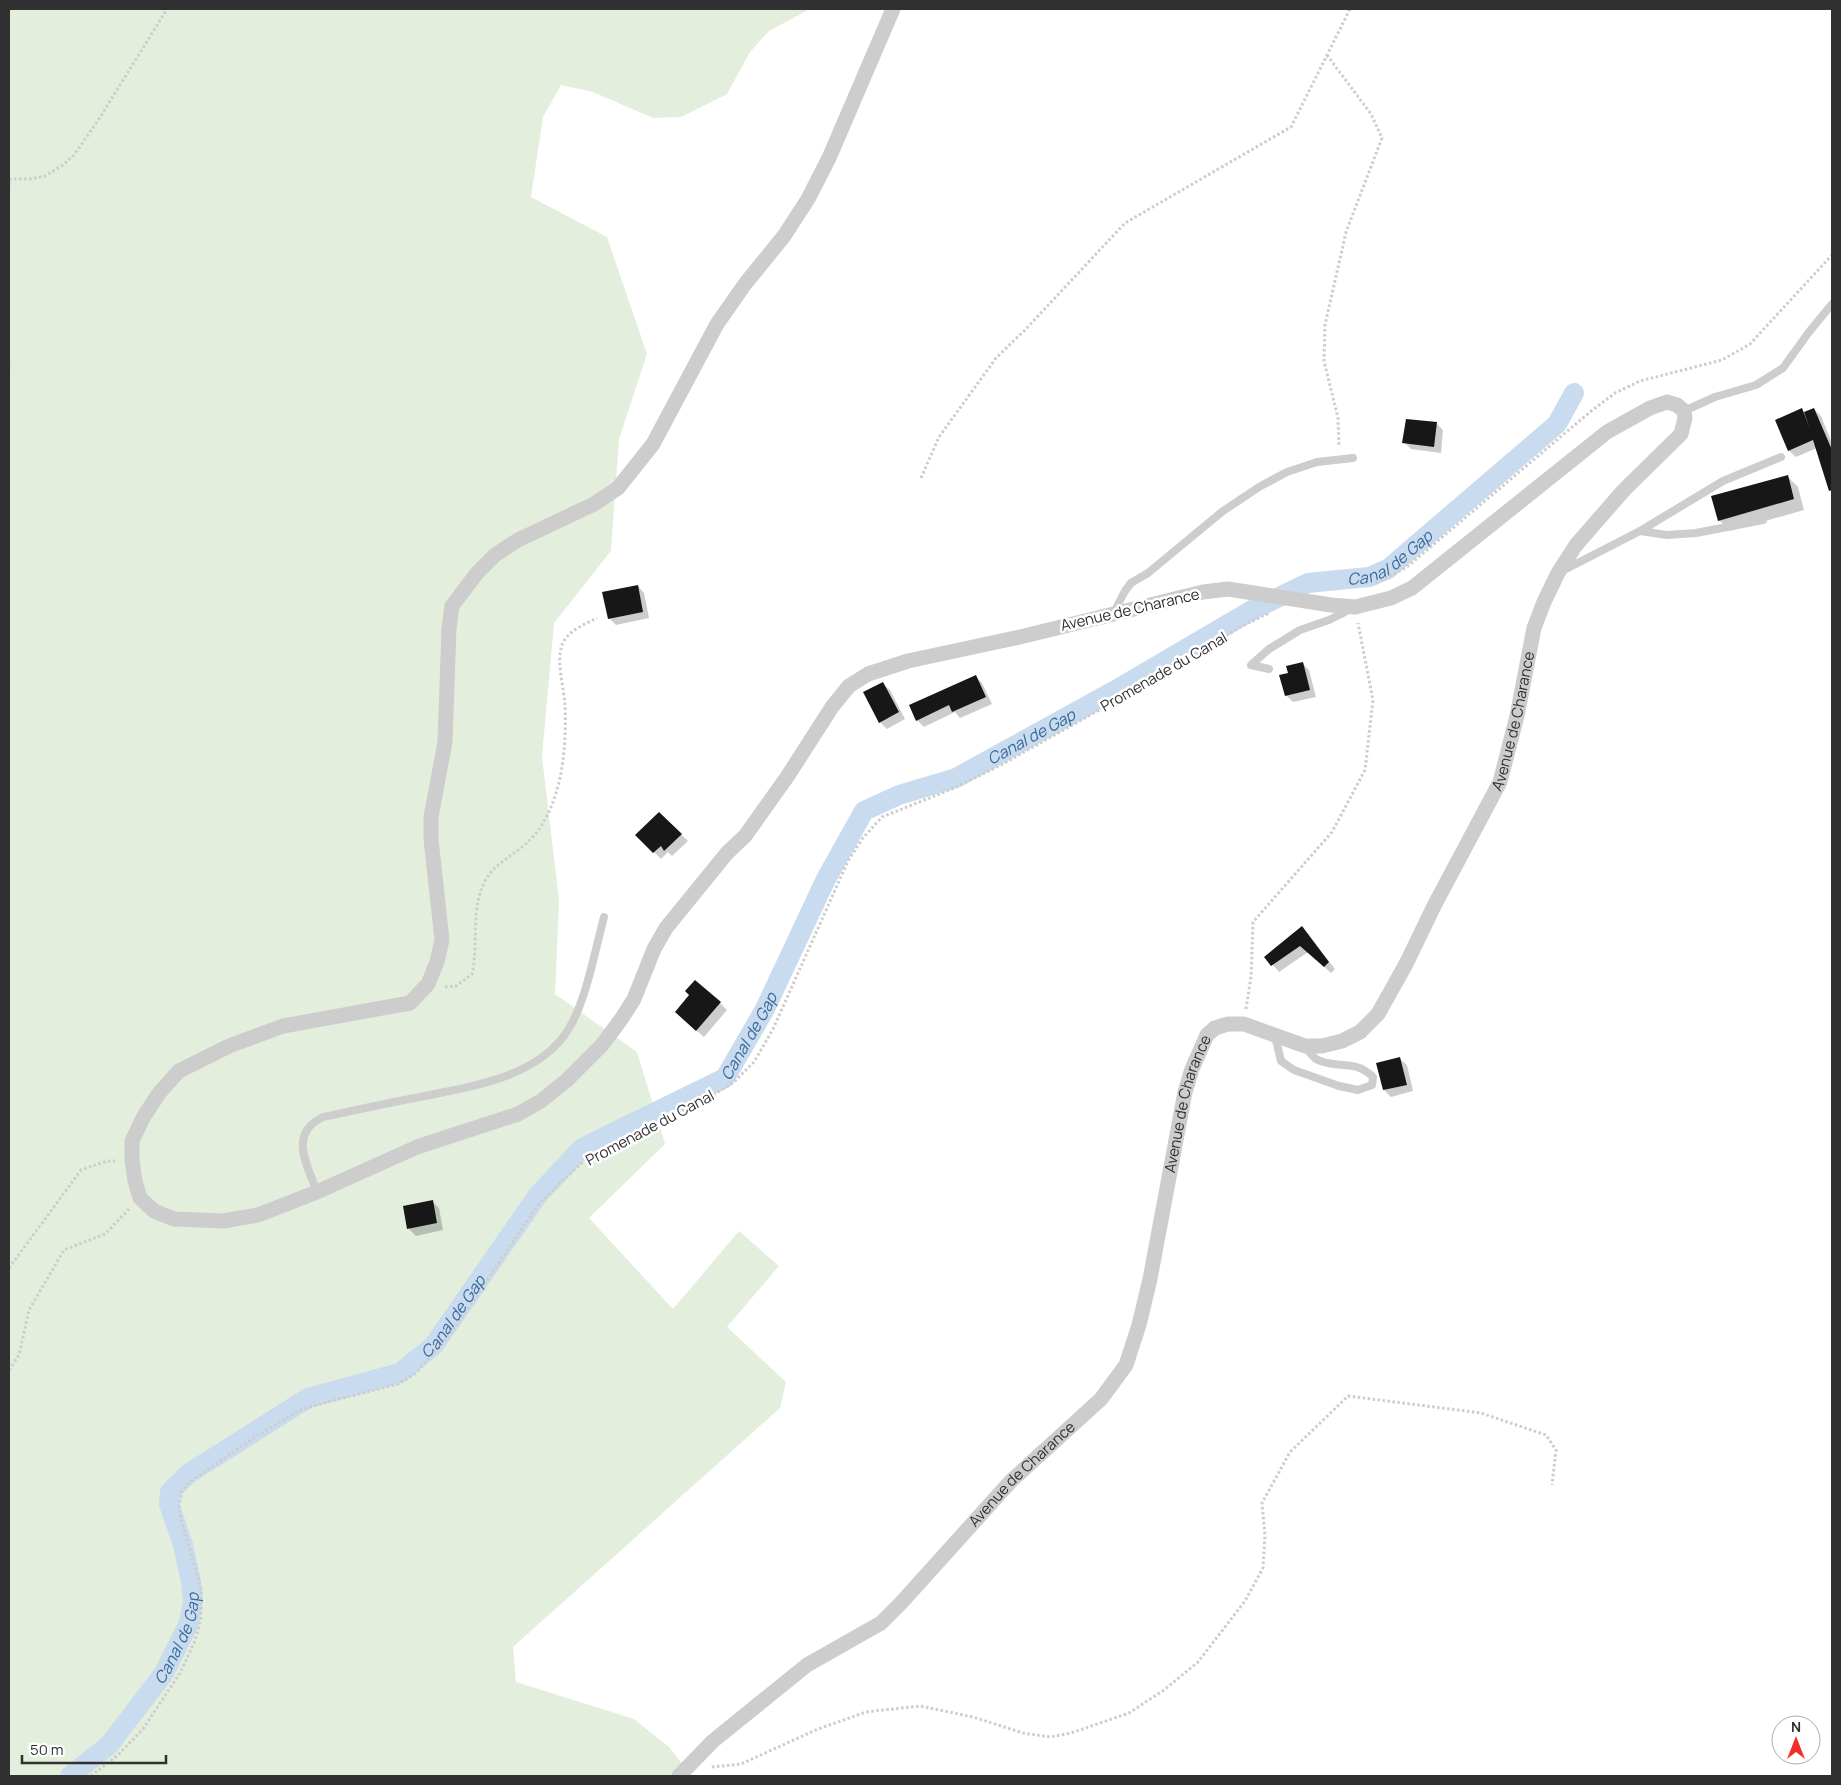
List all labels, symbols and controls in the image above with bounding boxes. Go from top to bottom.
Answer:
water label: Canal de Gap [1346,524,1438,590]
street label: Avenue de Charance [1058,583,1202,636]
street label: Promenade du Canal [1097,627,1231,716]
street label: Avenue de Charance [1486,649,1539,794]
water label: Canal de Gap [983,703,1080,770]
water label: Canal de Gap [715,988,783,1084]
street label: Avenue de Charance [1159,1031,1216,1174]
street label: Promenade du Canal [582,1085,718,1170]
water label: Canal de Gap [416,1269,491,1363]
street label: Avenue de Charance [964,1416,1080,1531]
water label: Canal de Gap [149,1590,204,1689]
north arrow [1771,1715,1821,1765]
text: N [1791,1717,1801,1736]
scale bar [22,1732,166,1764]
text: 50 m [30,1739,64,1760]

